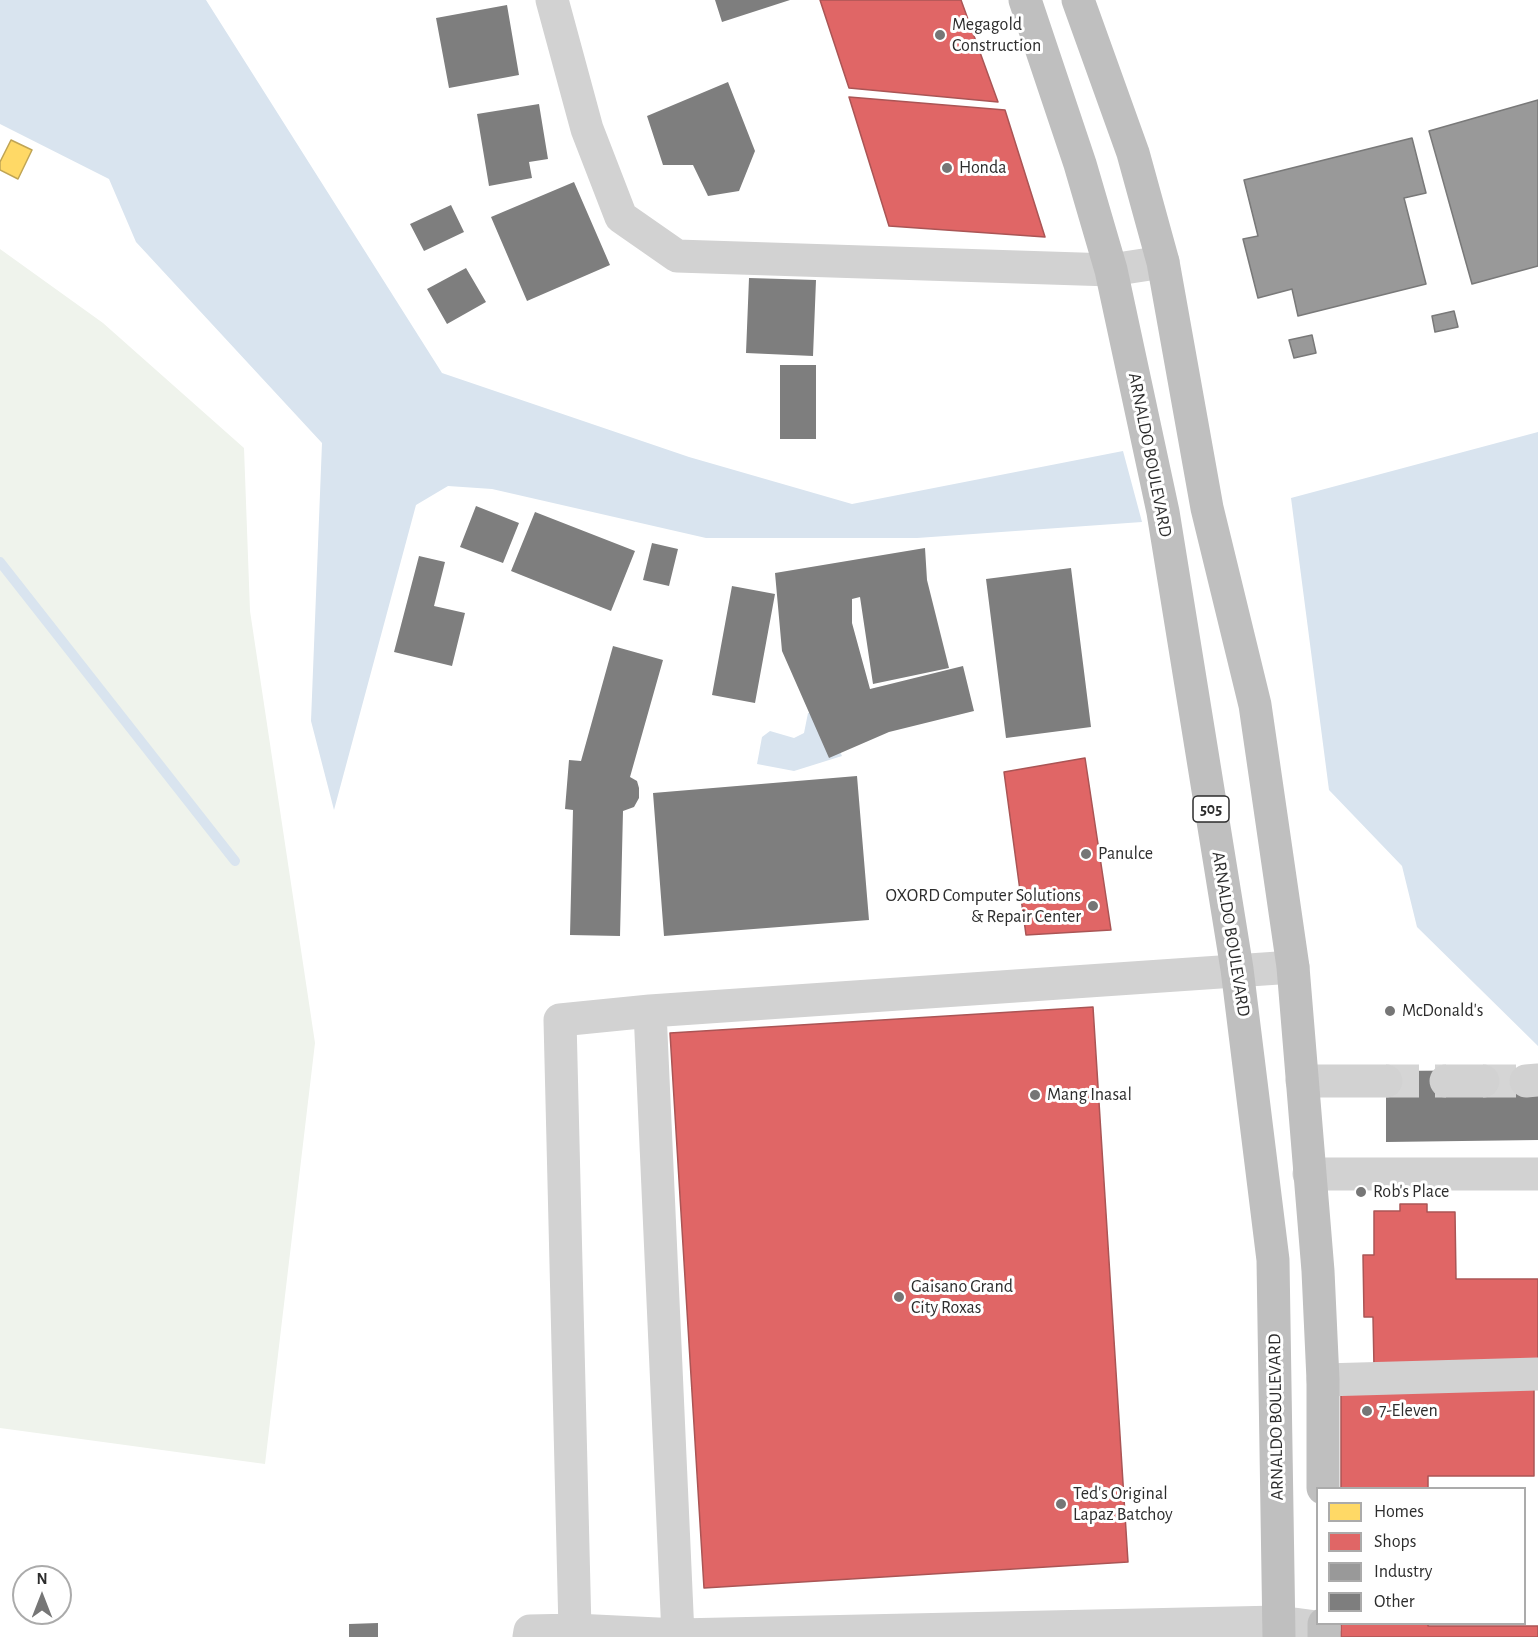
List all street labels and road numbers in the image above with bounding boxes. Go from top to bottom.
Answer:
street label: ARNALDO BOULEVARD [1123,371,1177,539]
road number: 505 [1193,796,1229,822]
street label: ARNALDO BOULEVARD [1207,850,1255,1018]
street label: ARNALDO BOULEVARD [1264,1333,1288,1501]

